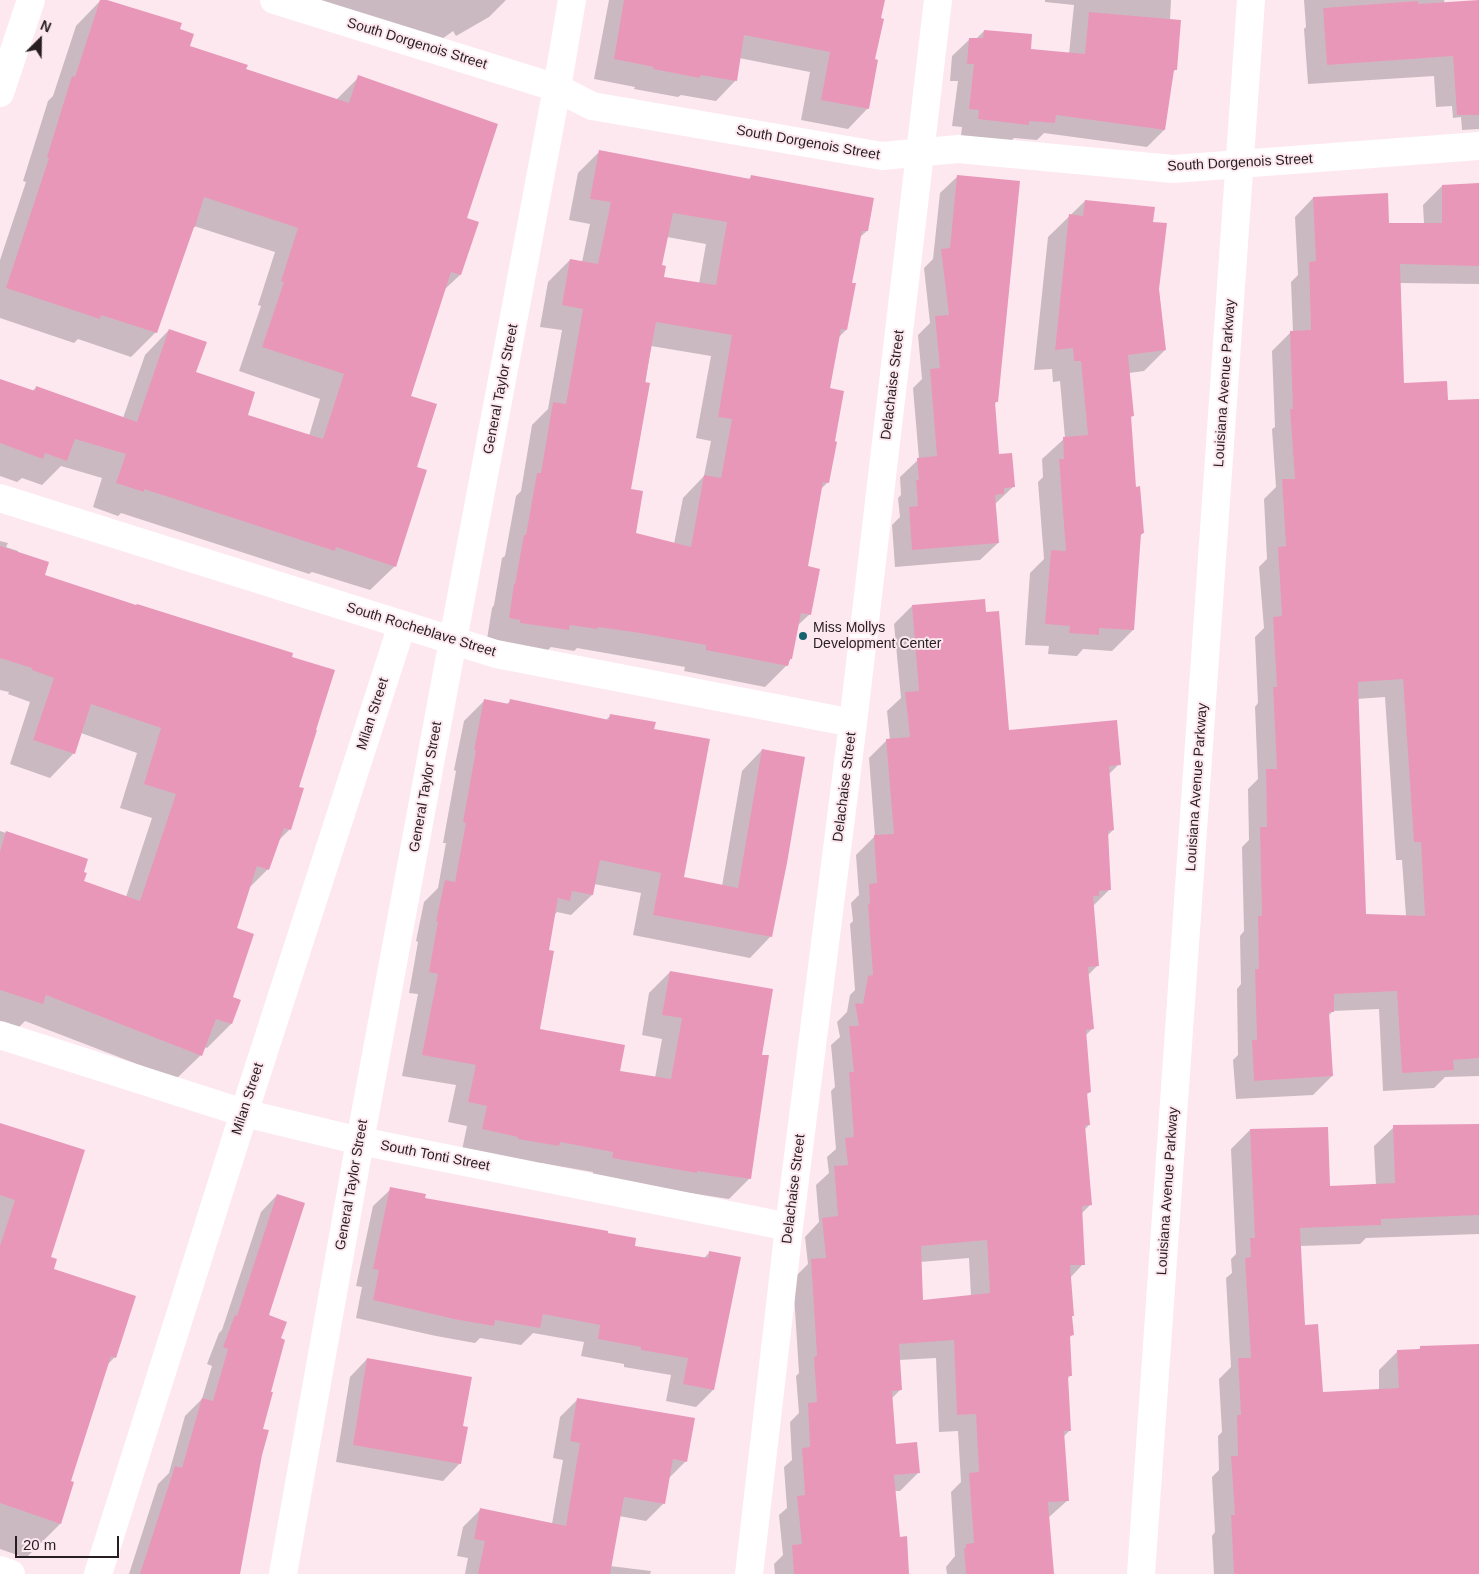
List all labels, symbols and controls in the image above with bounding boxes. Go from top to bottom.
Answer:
north arrow [15,15,65,65]
street label: South Dorgenois Street [345,15,489,73]
text: N [38,17,54,36]
street label: South Dorgenois Street [735,122,881,164]
street label: South Dorgenois Street [1167,151,1313,175]
street label: Louisiana Avenue Parkway [1211,298,1239,468]
street label: General Taylor Street [480,322,522,456]
street label: Delachaise Street [878,329,908,441]
street label: South Rocheblave Street [344,599,498,661]
place label: Miss Mollys Development Center [813,620,941,652]
marker: Miss Mollys Development Center [797,630,809,642]
street label: Milan Street [353,676,393,752]
street label: Louisiana Avenue Parkway [1183,702,1211,872]
street label: General Taylor Street [406,720,446,854]
street label: Delachaise Street [830,731,860,843]
street label: Milan Street [228,1061,268,1137]
street label: Louisiana Avenue Parkway [1154,1106,1182,1276]
street label: General Taylor Street [332,1118,372,1252]
street label: Delachaise Street [779,1133,809,1245]
street label: South Tonti Street [379,1137,491,1175]
scale bar [18,1526,121,1558]
text: 20 m [23,1536,56,1553]

